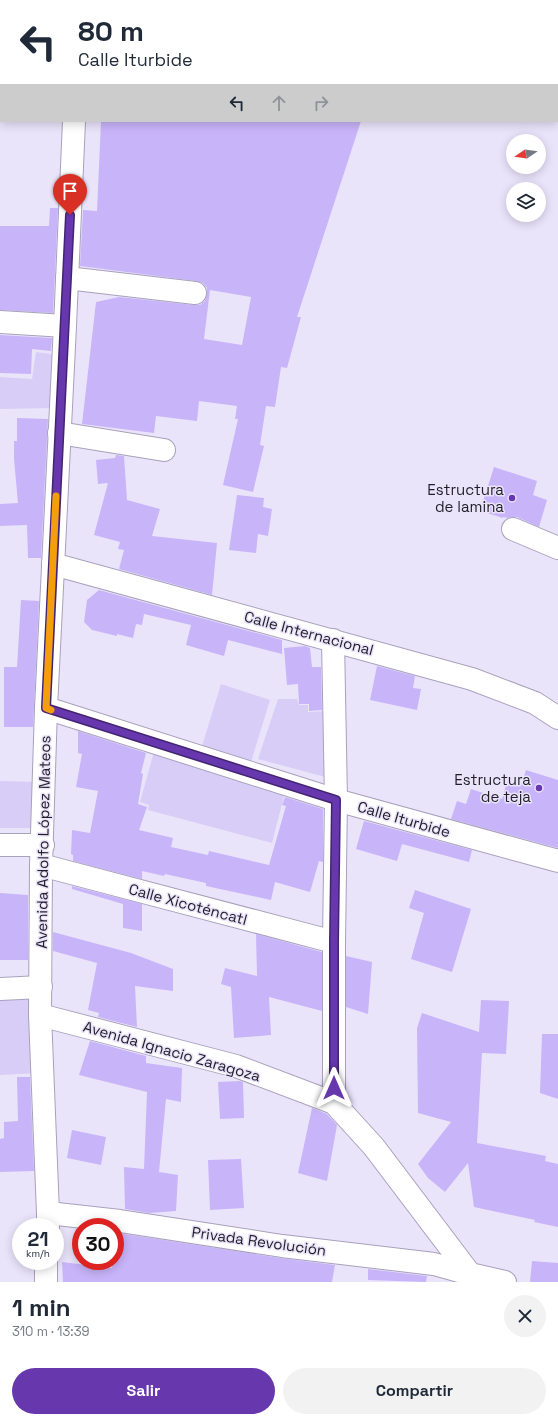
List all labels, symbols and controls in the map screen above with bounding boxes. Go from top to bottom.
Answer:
text: 80 m [78,13,144,49]
icon: left [12,16,64,68]
text: Calle Iturbide [78,48,193,71]
icon: left [226,92,248,114]
icon: ahead [268,92,290,114]
icon: right [310,92,332,114]
north arrow [506,134,546,174]
map controls [506,134,546,222]
pin [53,174,87,215]
icon: arrive [59,180,81,202]
button: layers [506,182,546,222]
place label: Estructura de lamina [427,480,504,516]
marker: Estructura de lamina [507,493,517,503]
street label: Calle Internacional [242,607,376,659]
street label: Avenida Adolfo López Mateos [32,735,54,949]
place label: Estructura de teja [454,770,531,806]
marker: Estructura de teja [534,783,544,793]
street label: Calle Iturbide [355,797,453,841]
street label: Calle Xicoténcatl [127,879,249,929]
street label: Avenida Ignacio Zaragoza [81,1017,263,1086]
position arrow [313,1067,355,1109]
speed limit sign: 30 [72,1218,124,1270]
street label: Privada Revolución [190,1222,328,1260]
text: 21 [28,1226,48,1252]
text: km/h [26,1247,50,1260]
text: 1 min [12,1292,71,1323]
button: close [504,1295,546,1337]
text: 310 m · 13:39 [12,1323,89,1340]
button: Salir [12,1368,275,1414]
button: Compartir [283,1368,546,1414]

